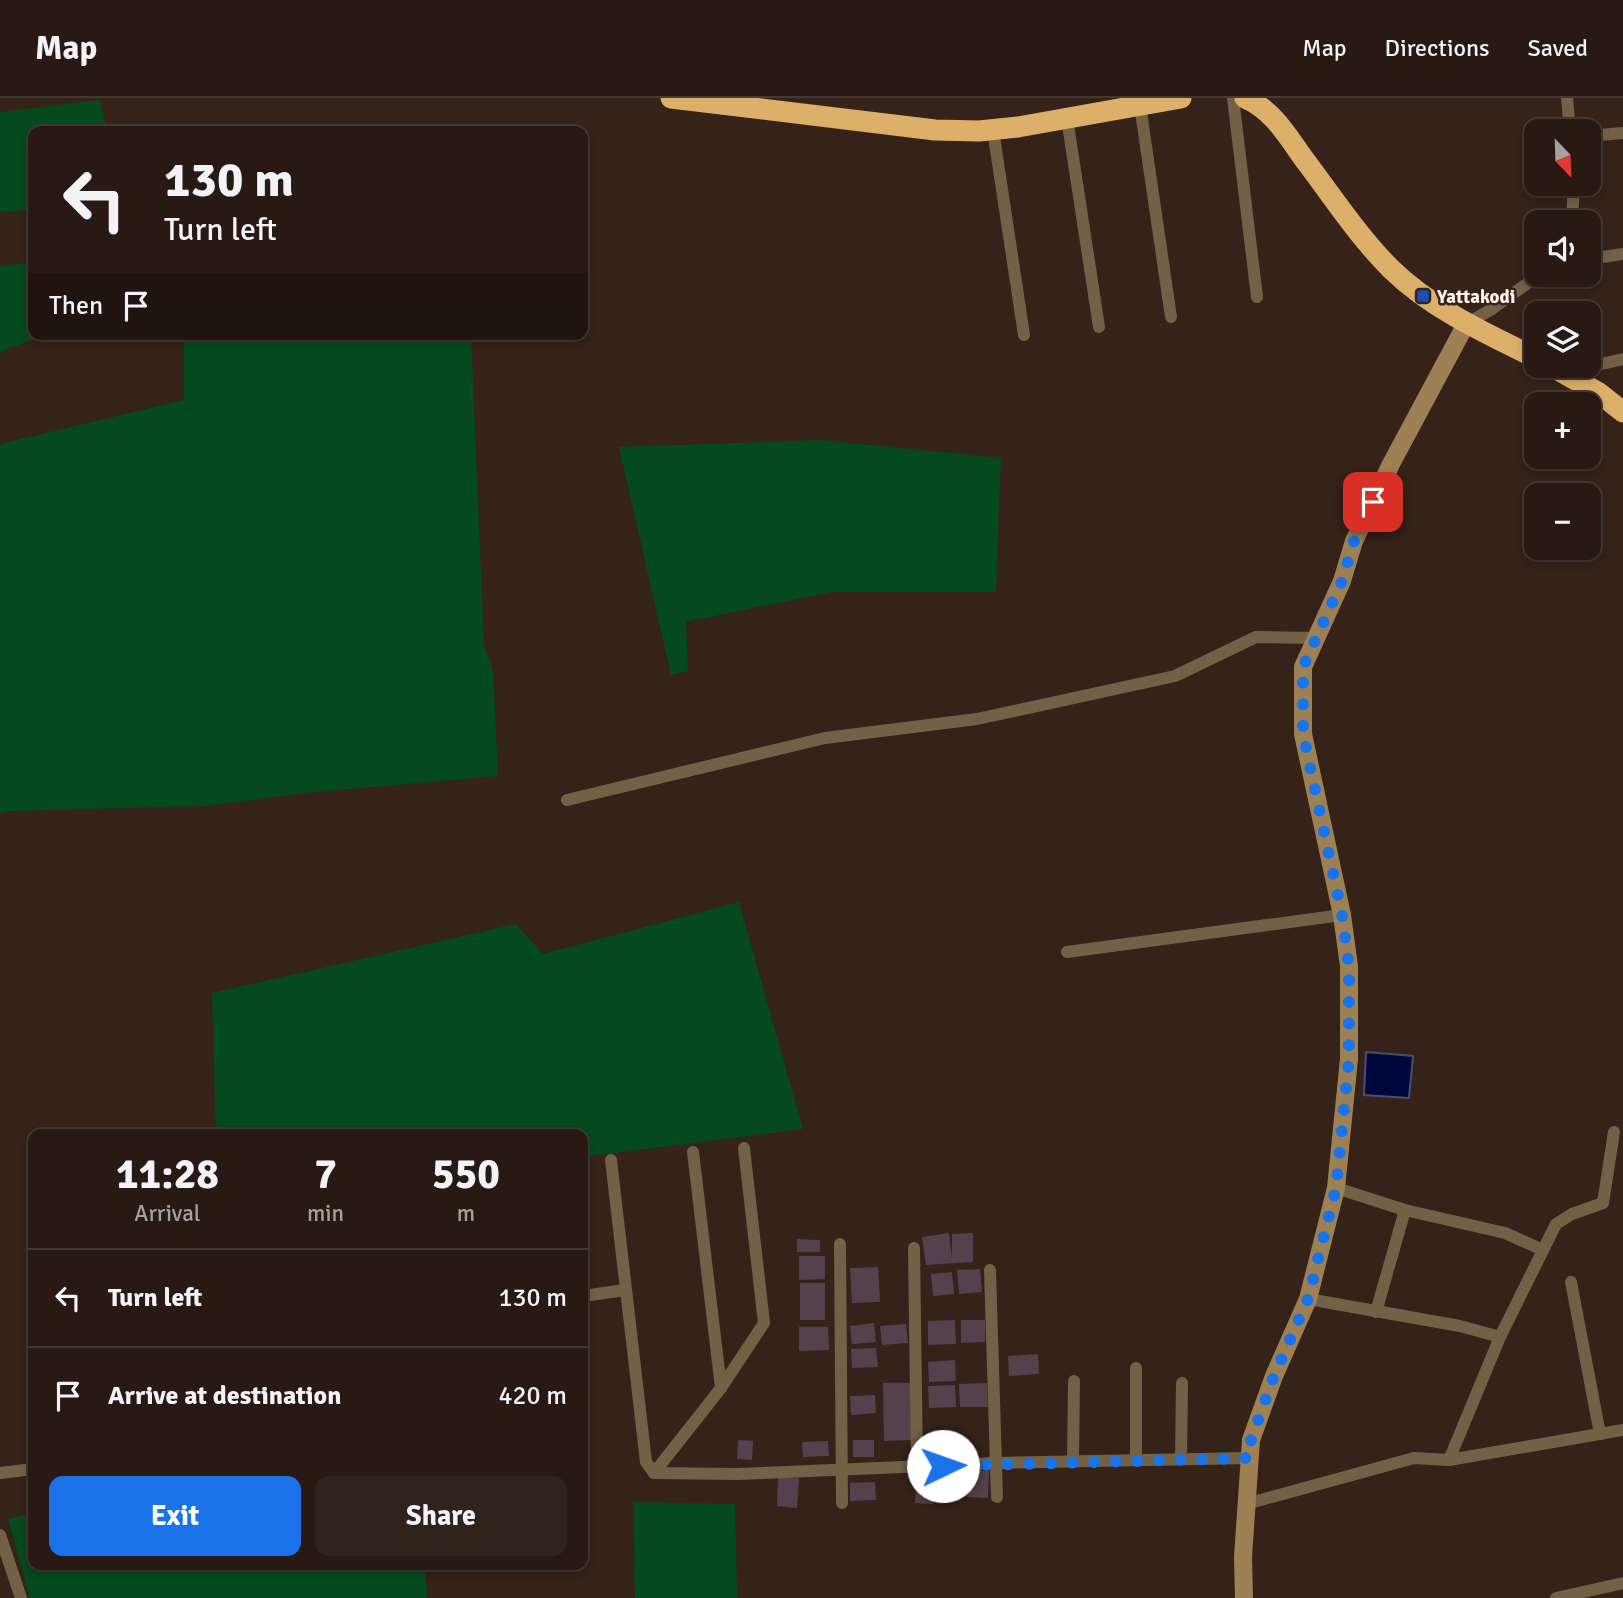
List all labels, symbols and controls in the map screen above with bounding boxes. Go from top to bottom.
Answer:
text: Map [35,28,97,69]
text: Map [1302,33,1347,63]
text: Directions [1385,33,1490,63]
text: Saved [1528,33,1588,63]
north arrow [1524,119,1601,196]
map controls [1524,119,1601,560]
text: 130 m [164,150,294,210]
icon: left [49,154,140,245]
text: Turn left [164,210,277,249]
button: sound [1524,210,1601,287]
place label: Yattakodi [1436,285,1515,309]
icon: arrive [117,287,155,325]
marker: Yattakodi [1415,288,1431,304]
text: Then [49,290,103,322]
button: layers [1524,301,1601,378]
button: + [1524,392,1601,469]
pin [1343,472,1403,532]
icon: arrive [1354,483,1392,521]
button: − [1524,483,1601,560]
text: 11:28 [116,1149,219,1200]
text: 7 [314,1149,337,1200]
text: 550 [432,1149,500,1200]
text: Arrival [134,1199,201,1228]
text: min [307,1199,344,1228]
text: m [457,1199,475,1228]
icon: left [49,1279,87,1317]
text: Turn left [108,1282,202,1314]
text: 130 m [498,1282,567,1314]
icon: arrive [49,1377,87,1415]
text: Arrive at destination [108,1380,341,1412]
text: 420 m [498,1380,567,1412]
position arrow [906,1429,980,1503]
button: Exit [49,1476,301,1556]
button: Share [315,1476,567,1556]

